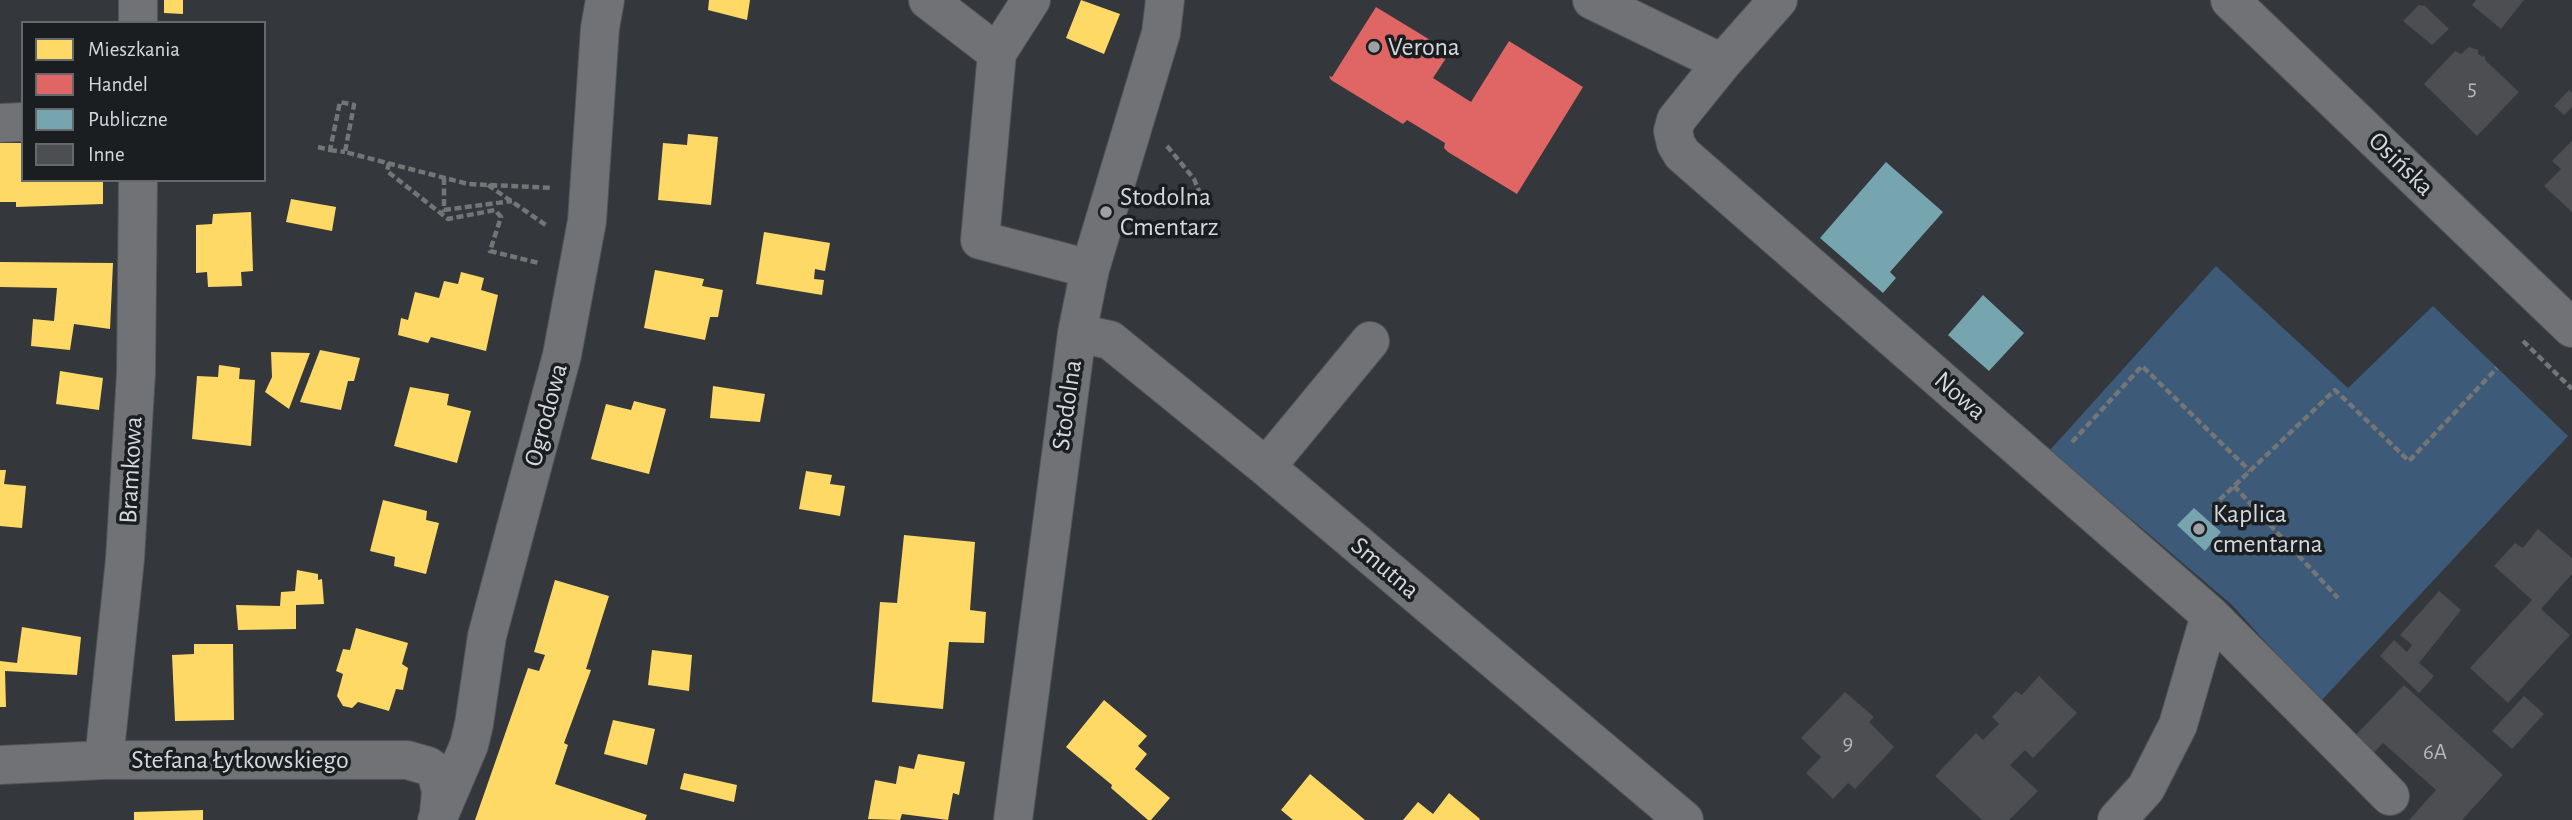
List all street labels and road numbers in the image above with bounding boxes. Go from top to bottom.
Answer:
street label: Osińska [2362,125,2440,203]
street label: Stodolna [1045,358,1089,452]
street label: Ogrodowa [517,360,575,470]
street label: Nowa [1928,365,1992,427]
street label: Bramkowa [113,416,149,524]
street label: Smutna [1344,530,1426,606]
street label: Stefana Łytkowskiego [131,744,349,776]

